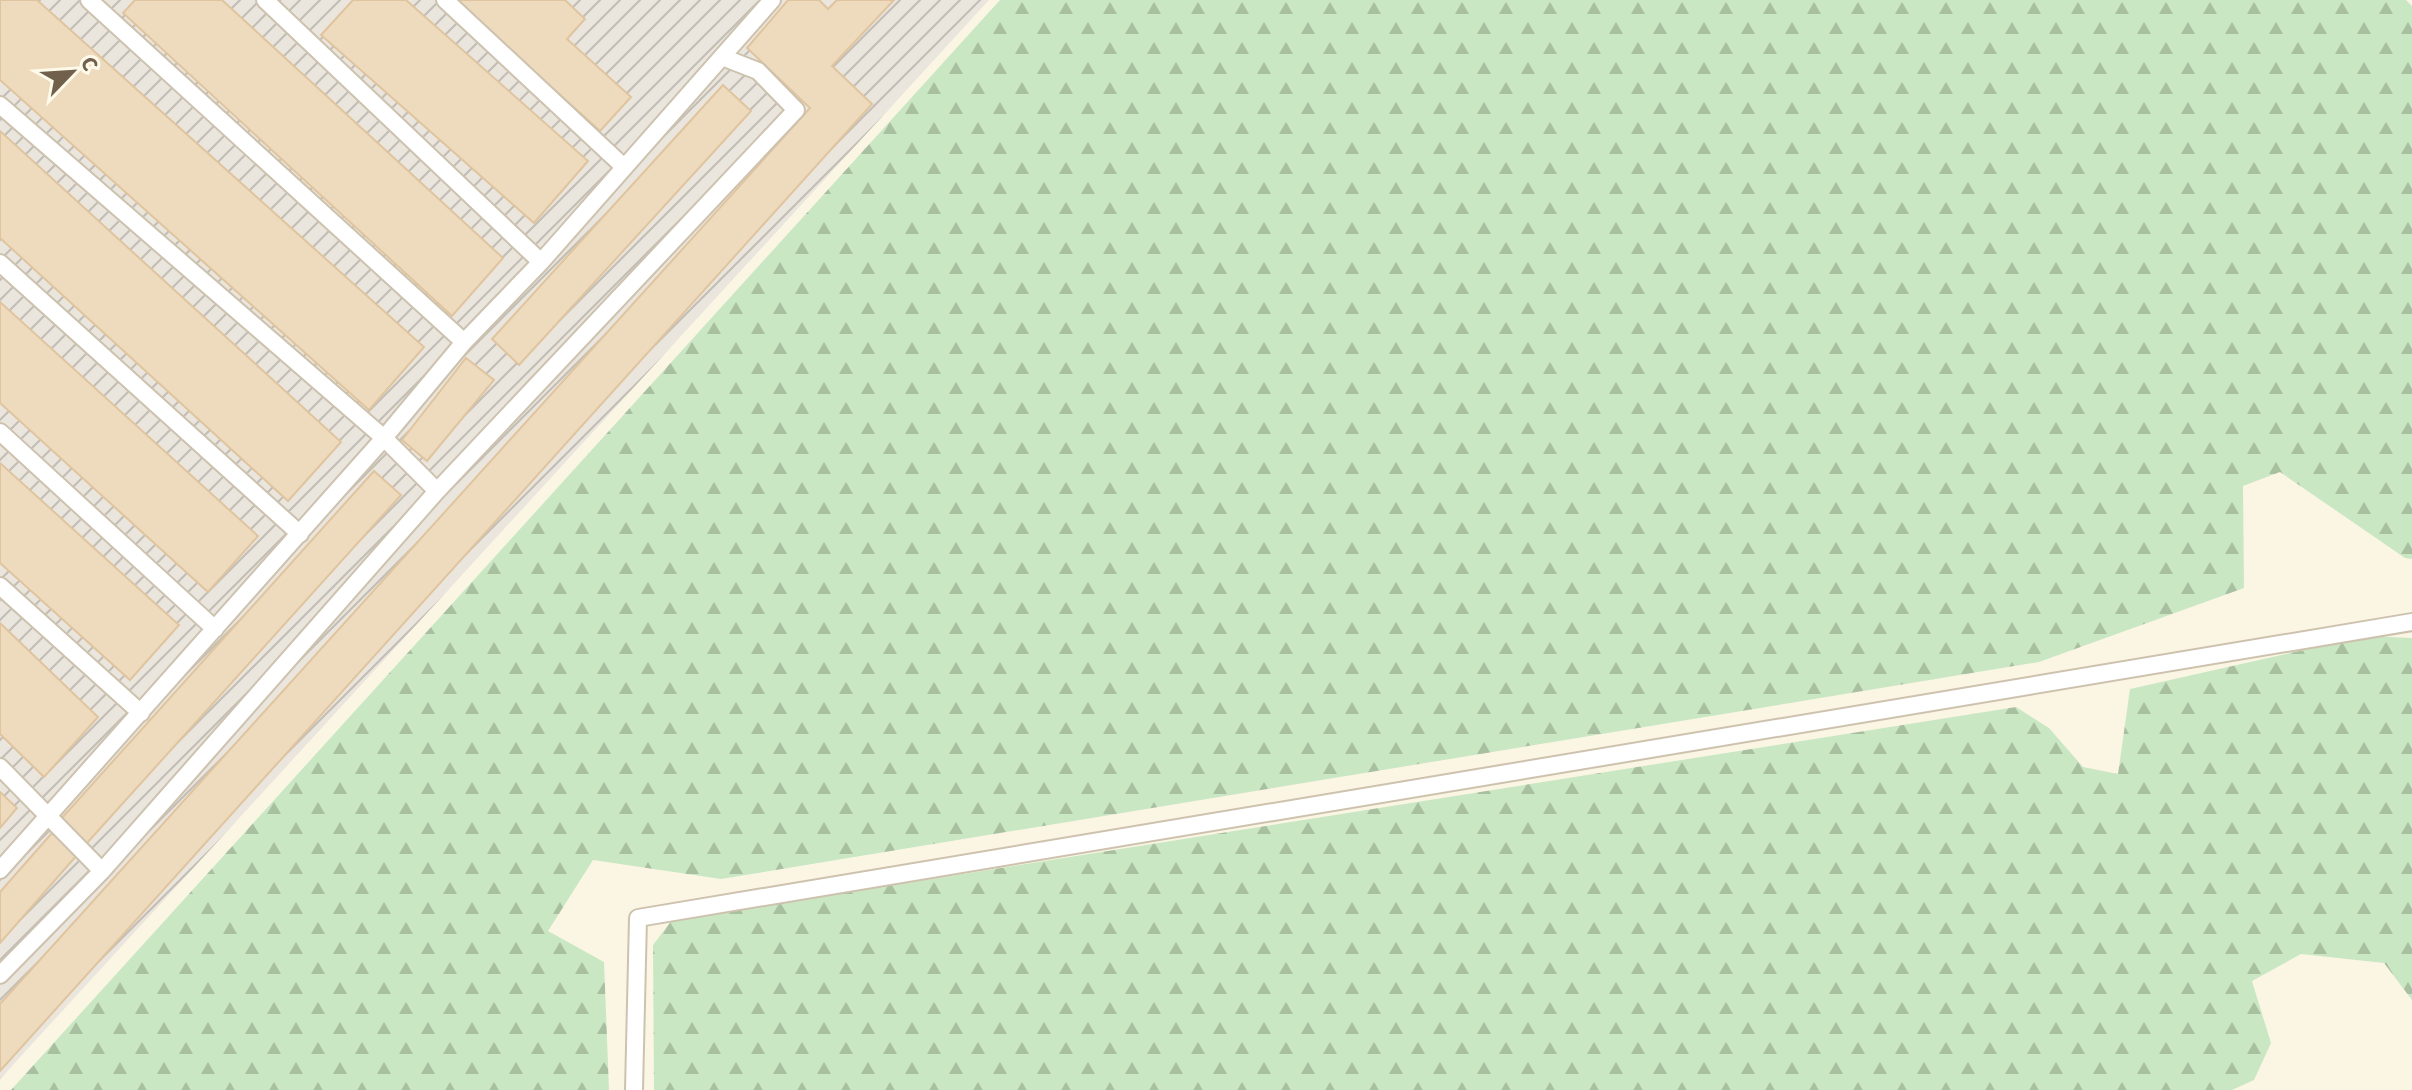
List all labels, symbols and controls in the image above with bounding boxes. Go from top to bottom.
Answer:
north arrow [32,32,112,112]
text: С [72,51,107,77]

